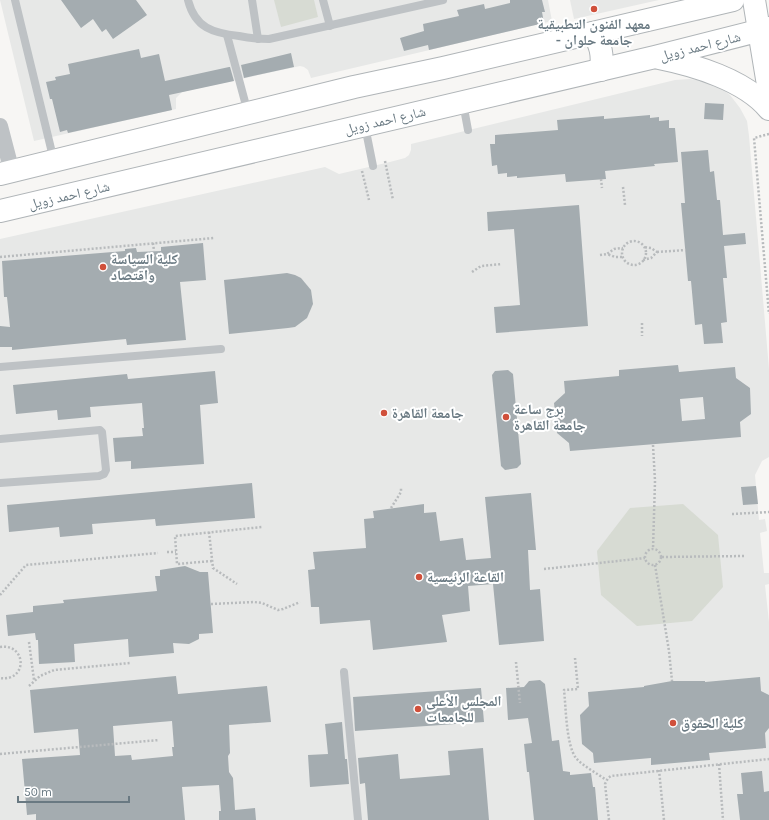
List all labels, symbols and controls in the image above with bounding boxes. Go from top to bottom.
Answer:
marker: معهد الفنون التطبيقية - جامعة حلوان [589,4,599,14]
place label: معهد الفنون التطبيقية - جامعة حلوان [538,16,650,49]
street label: شارع احمد زويل [658,28,743,66]
street label: شارع احمد زويل [343,103,428,139]
street label: شارع احمد زويل [27,178,112,214]
place label: كلية السياسة واقتصاد [111,251,178,284]
marker: كلية السياسة واقتصاد [98,262,108,272]
place label: برج ساعة جامعة القاهرة [514,401,586,434]
place label: جامعة القاهرة [392,405,464,422]
marker: جامعة القاهرة [379,408,389,418]
marker: برج ساعة جامعة القاهرة [501,412,511,422]
place label: القاعة الرئيسية [427,569,504,586]
marker: القاعة الرئيسية [414,572,424,582]
place label: المجلس الأعلى للجامعات [426,693,501,726]
marker: المجلس الأعلى للجامعات [413,704,423,714]
place label: كلية الحقوق [681,715,744,732]
marker: كلية الحقوق [668,718,678,728]
scale bar [18,778,129,804]
text: 50 m [24,785,52,799]

